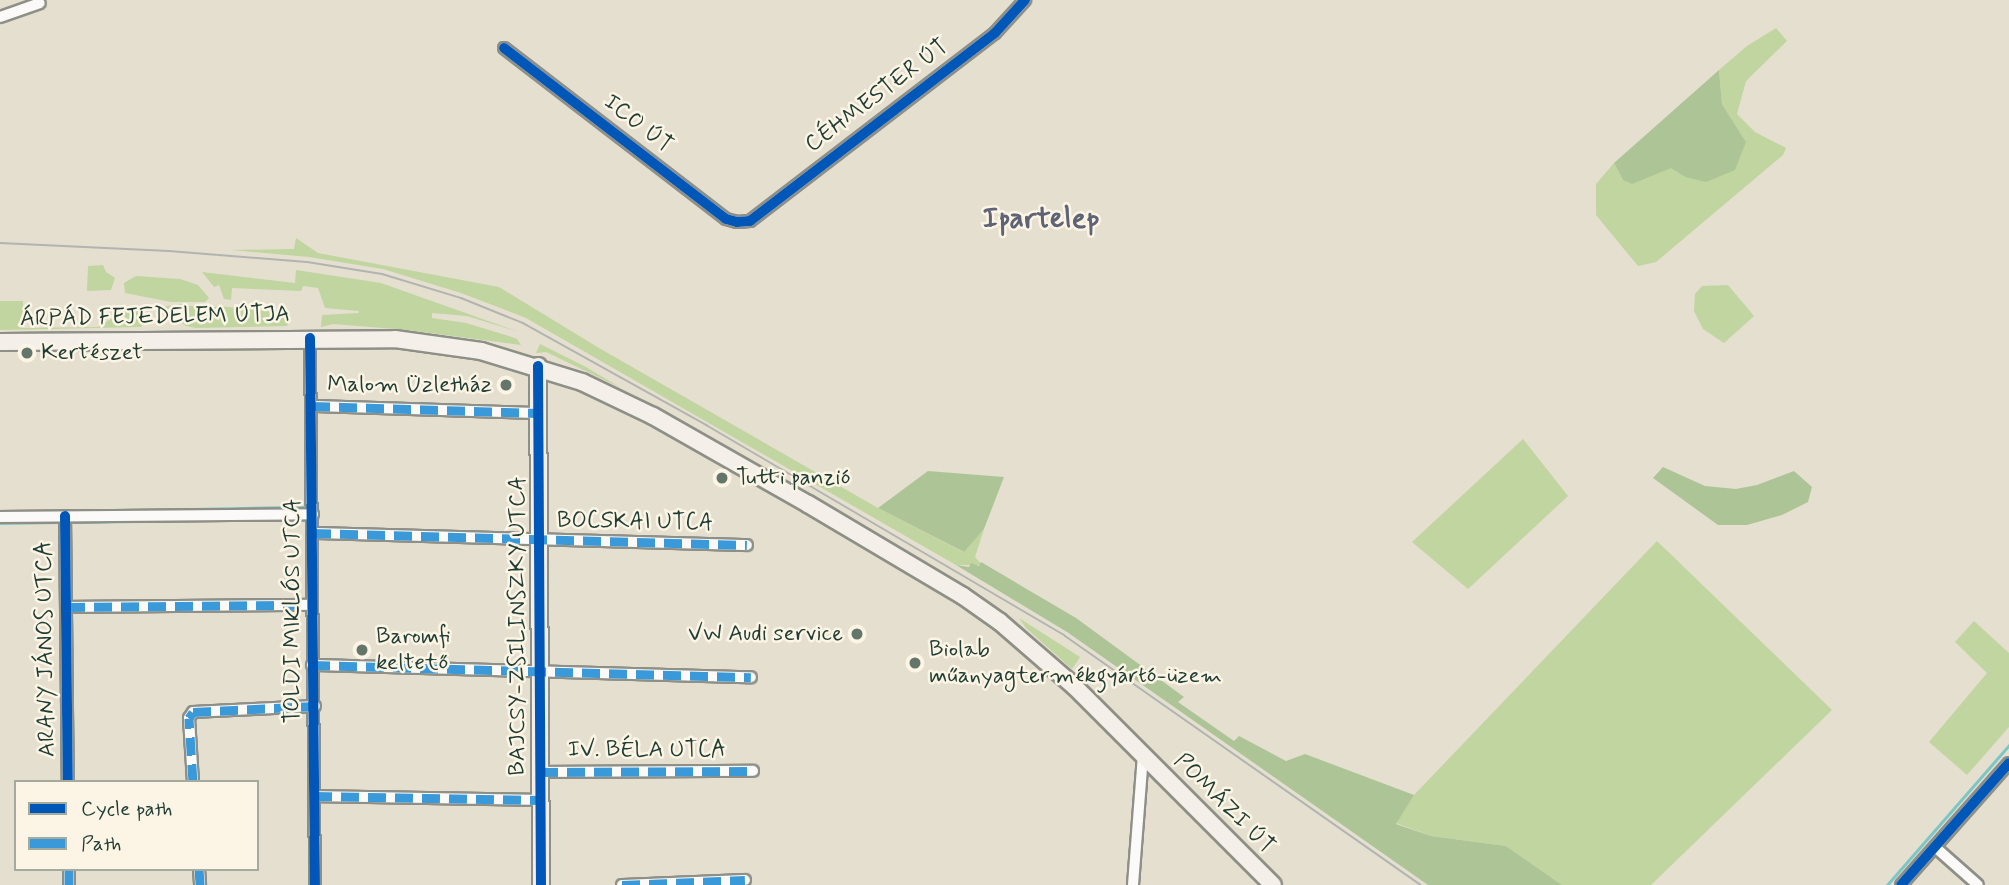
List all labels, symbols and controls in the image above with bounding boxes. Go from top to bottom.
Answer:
street label: CÉHMESTER ÚT [800,33,954,159]
street label: ICO ÚT [598,89,678,159]
district label: Ipartelep [983,201,1099,237]
street label: ÁRPÁD FEJEDELEM ÚTJA [18,301,292,333]
place label: Kertészet [41,339,143,367]
marker: Kertészet [19,345,35,361]
place label: Malom Üzletház [327,371,492,399]
marker: Malom Üzletház [498,377,514,393]
place label: Tutti panzió [736,464,852,492]
marker: Tutti panzió [714,470,730,486]
street label: BAJCSY-ZSILINSZKY UTCA [504,479,532,773]
street label: TOLDI MIKLÓS UTCA [279,498,307,724]
street label: BOCSKAI UTCA [557,507,713,537]
street label: ARANY JÁNOS UTCA [30,543,62,755]
place label: VW Audi service [692,620,843,648]
place label: Baromfi keltető [376,623,450,677]
marker: VW Audi service [849,626,865,642]
place label: Biolab műanyagtermékgyártó-üzem [929,636,1222,690]
marker: Baromfi keltető [354,642,370,658]
marker: Biolab műanyagtermékgyártó-üzem [907,655,923,671]
street label: IV. BÉLA UTCA [568,736,726,764]
street label: POMÁZI ÚT [1168,748,1280,860]
legend [14,780,259,871]
text: Cycle path [81,795,172,823]
text: Path [81,830,121,858]

